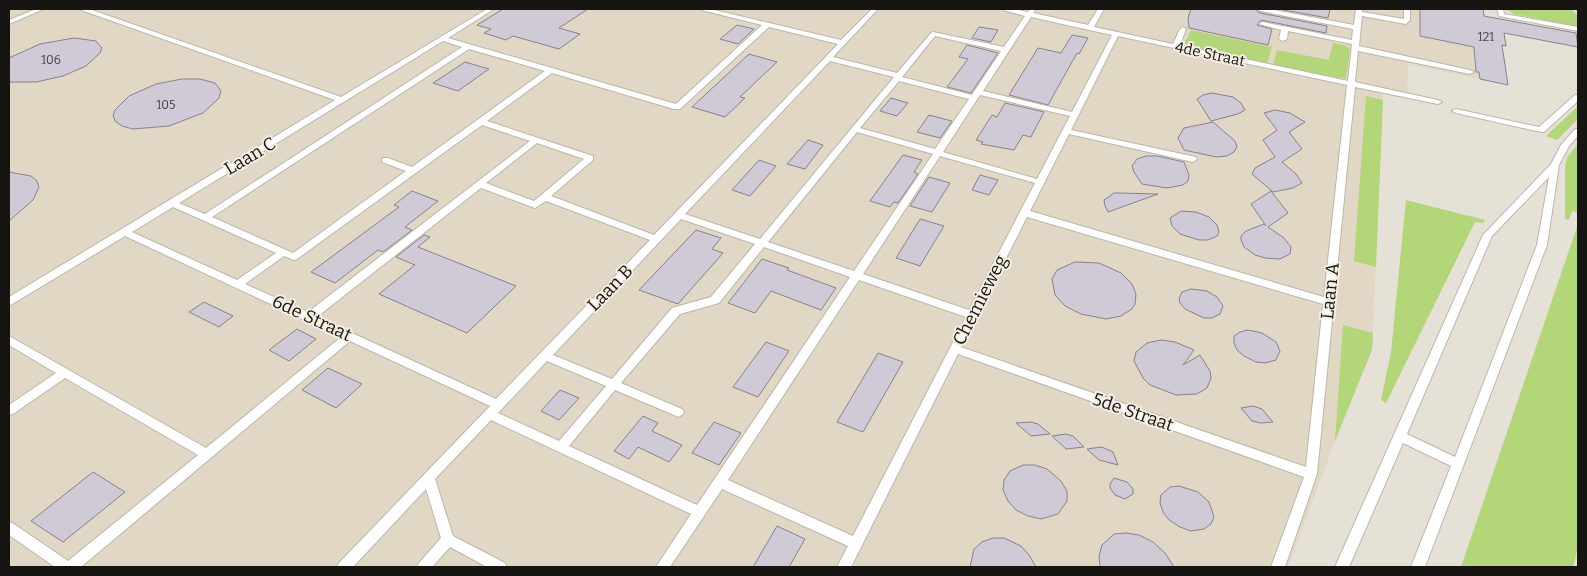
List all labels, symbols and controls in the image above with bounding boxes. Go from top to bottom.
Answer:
house number: 121 [1478,30,1494,44]
street label: 4de Straat [1173,38,1247,70]
house number: 106 [41,53,61,67]
house number: 105 [157,98,175,112]
street label: Laan C [220,132,280,180]
street label: Chemieweg [948,251,1012,349]
street label: Laan B [583,260,637,316]
street label: Laan A [1316,261,1344,321]
street label: 6de Straat [269,290,356,346]
street label: 5de Straat [1090,388,1177,436]

